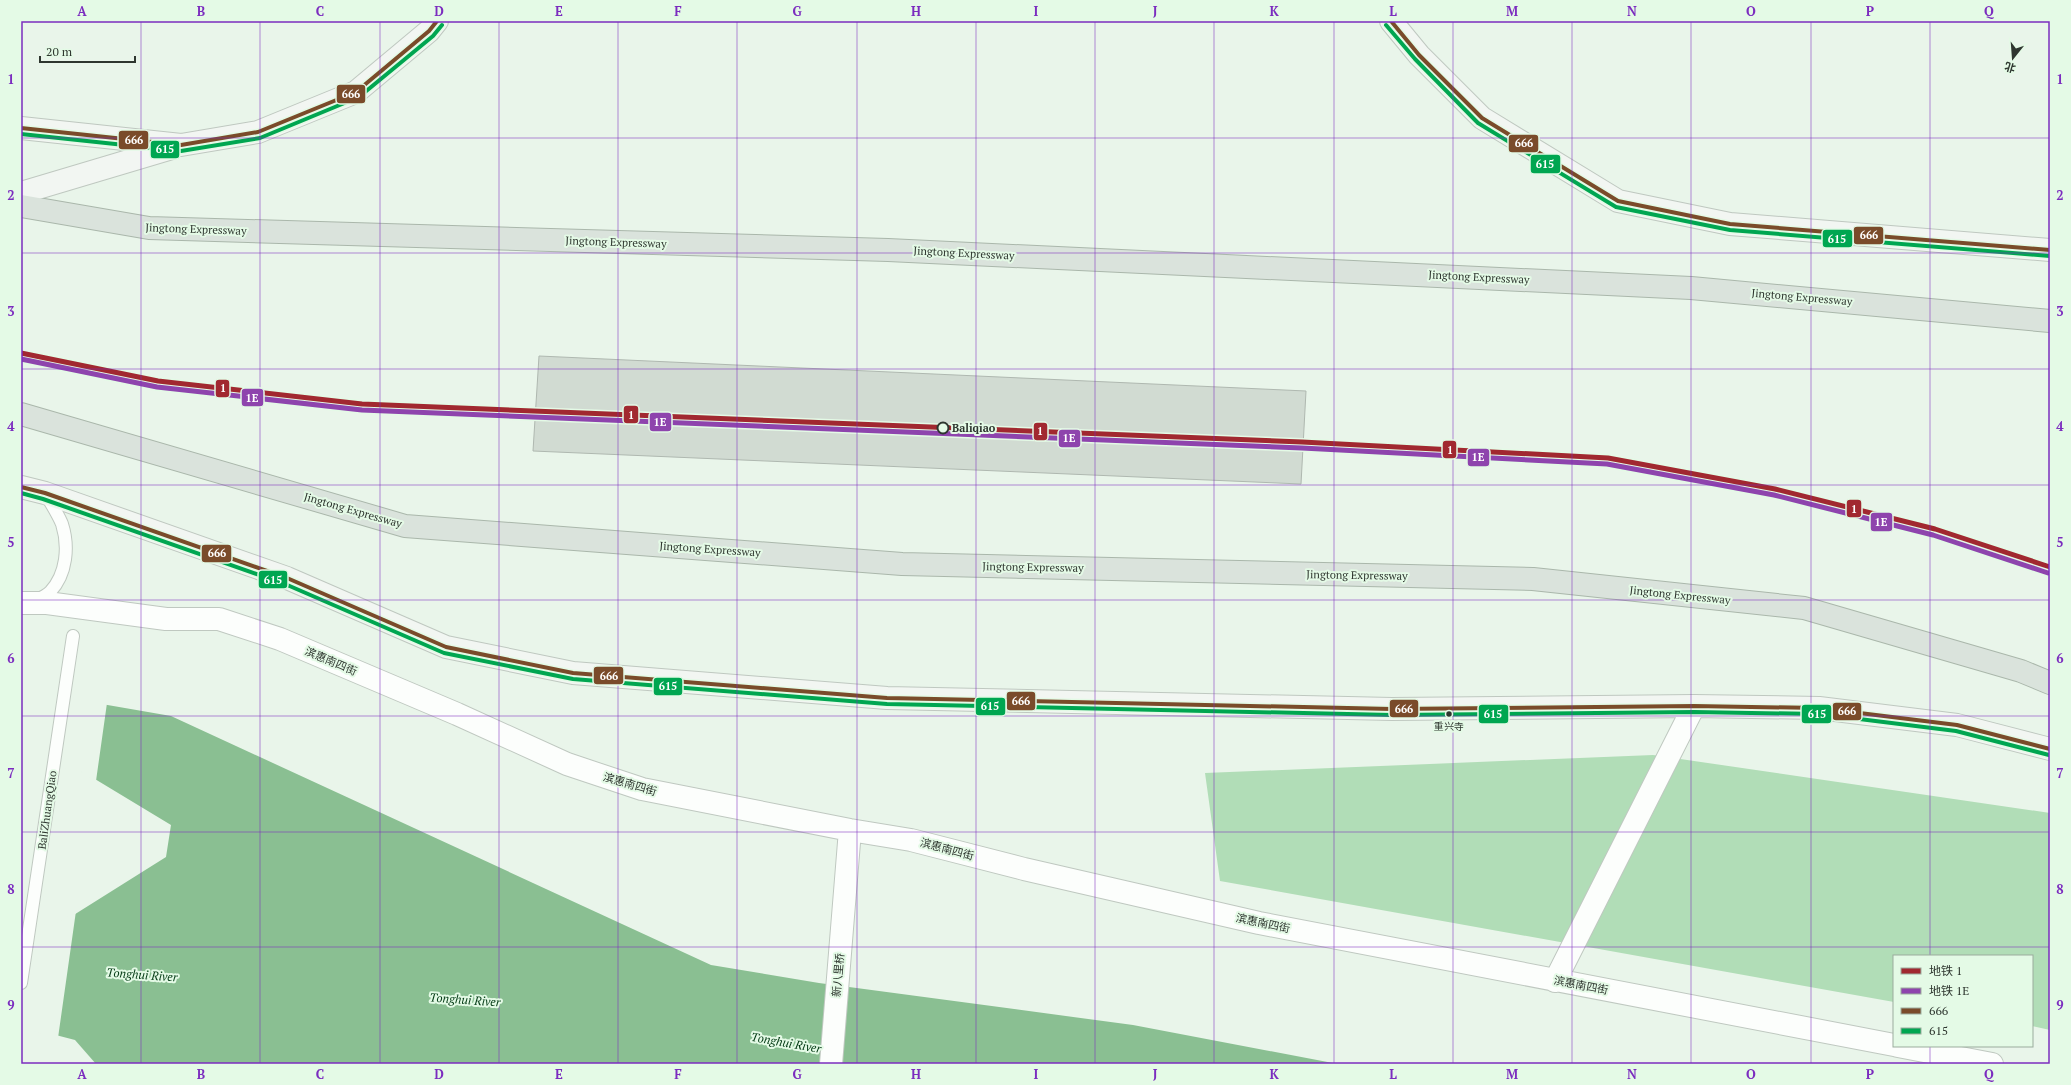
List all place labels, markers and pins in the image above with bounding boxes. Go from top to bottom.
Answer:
marker: Baliqiao [936,421,950,435]
place label: Baliqiao [952,421,996,435]
marker: 重兴寺 [1444,709,1454,719]
place label: 重兴寺 [1434,720,1464,733]

